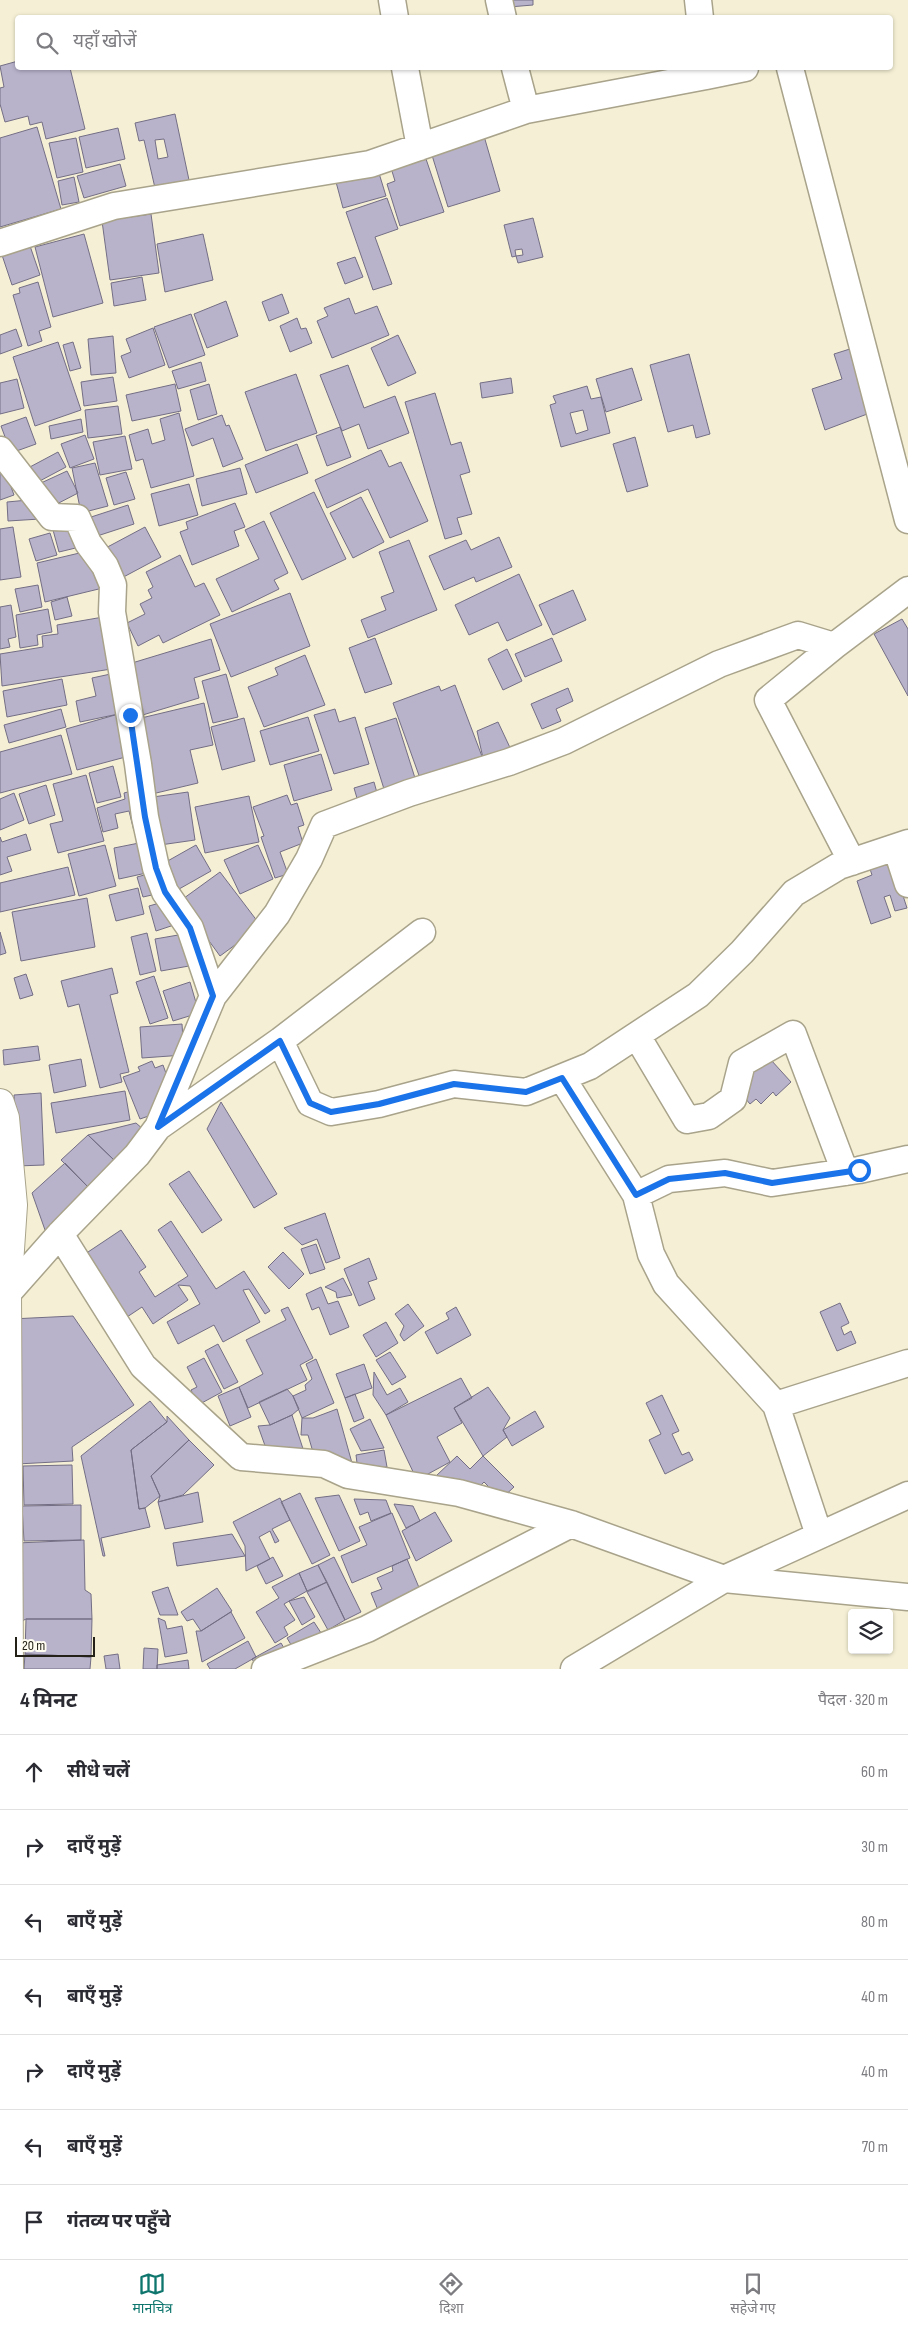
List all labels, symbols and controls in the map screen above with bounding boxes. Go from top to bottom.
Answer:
search box [15,15,893,70]
icon: search [33,29,61,57]
text: यहाँ खोजें [73,30,137,53]
route end [119,704,142,727]
route start [848,1159,871,1182]
map controls [848,1609,893,1654]
button: layers [848,1609,893,1654]
scale bar [15,1634,95,1657]
text: 20 m [22,1637,45,1654]
text: 4 मिनट [20,1688,77,1713]
text: पैदल · 320 m [818,1691,888,1710]
icon: ahead [20,1758,48,1786]
text: सीधे चलें [67,1760,130,1783]
text: 60 m [861,1763,888,1782]
icon: right [20,1833,48,1861]
text: दाएँ मुड़ें [67,1835,121,1858]
text: 30 m [861,1838,888,1857]
icon: left [20,1908,48,1936]
text: बाएँ मुड़ें [67,1910,122,1933]
text: 80 m [861,1913,888,1932]
icon: left [20,1983,48,2011]
text: बाएँ मुड़ें [67,1985,122,2008]
text: 40 m [861,1988,888,2007]
icon: right [20,2058,48,2086]
text: दाएँ मुड़ें [67,2060,121,2083]
text: 40 m [861,2063,888,2082]
icon: left [20,2133,48,2161]
text: बाएँ मुड़ें [67,2135,122,2158]
text: 70 m [862,2138,888,2157]
icon: arrive [20,2208,48,2236]
text: गंतव्य पर पहुँचे [67,2210,171,2233]
tab: मानचित्र [132,2270,172,2319]
tab: दिशा [437,2270,465,2319]
tab: सहेजे गए [730,2270,776,2319]

